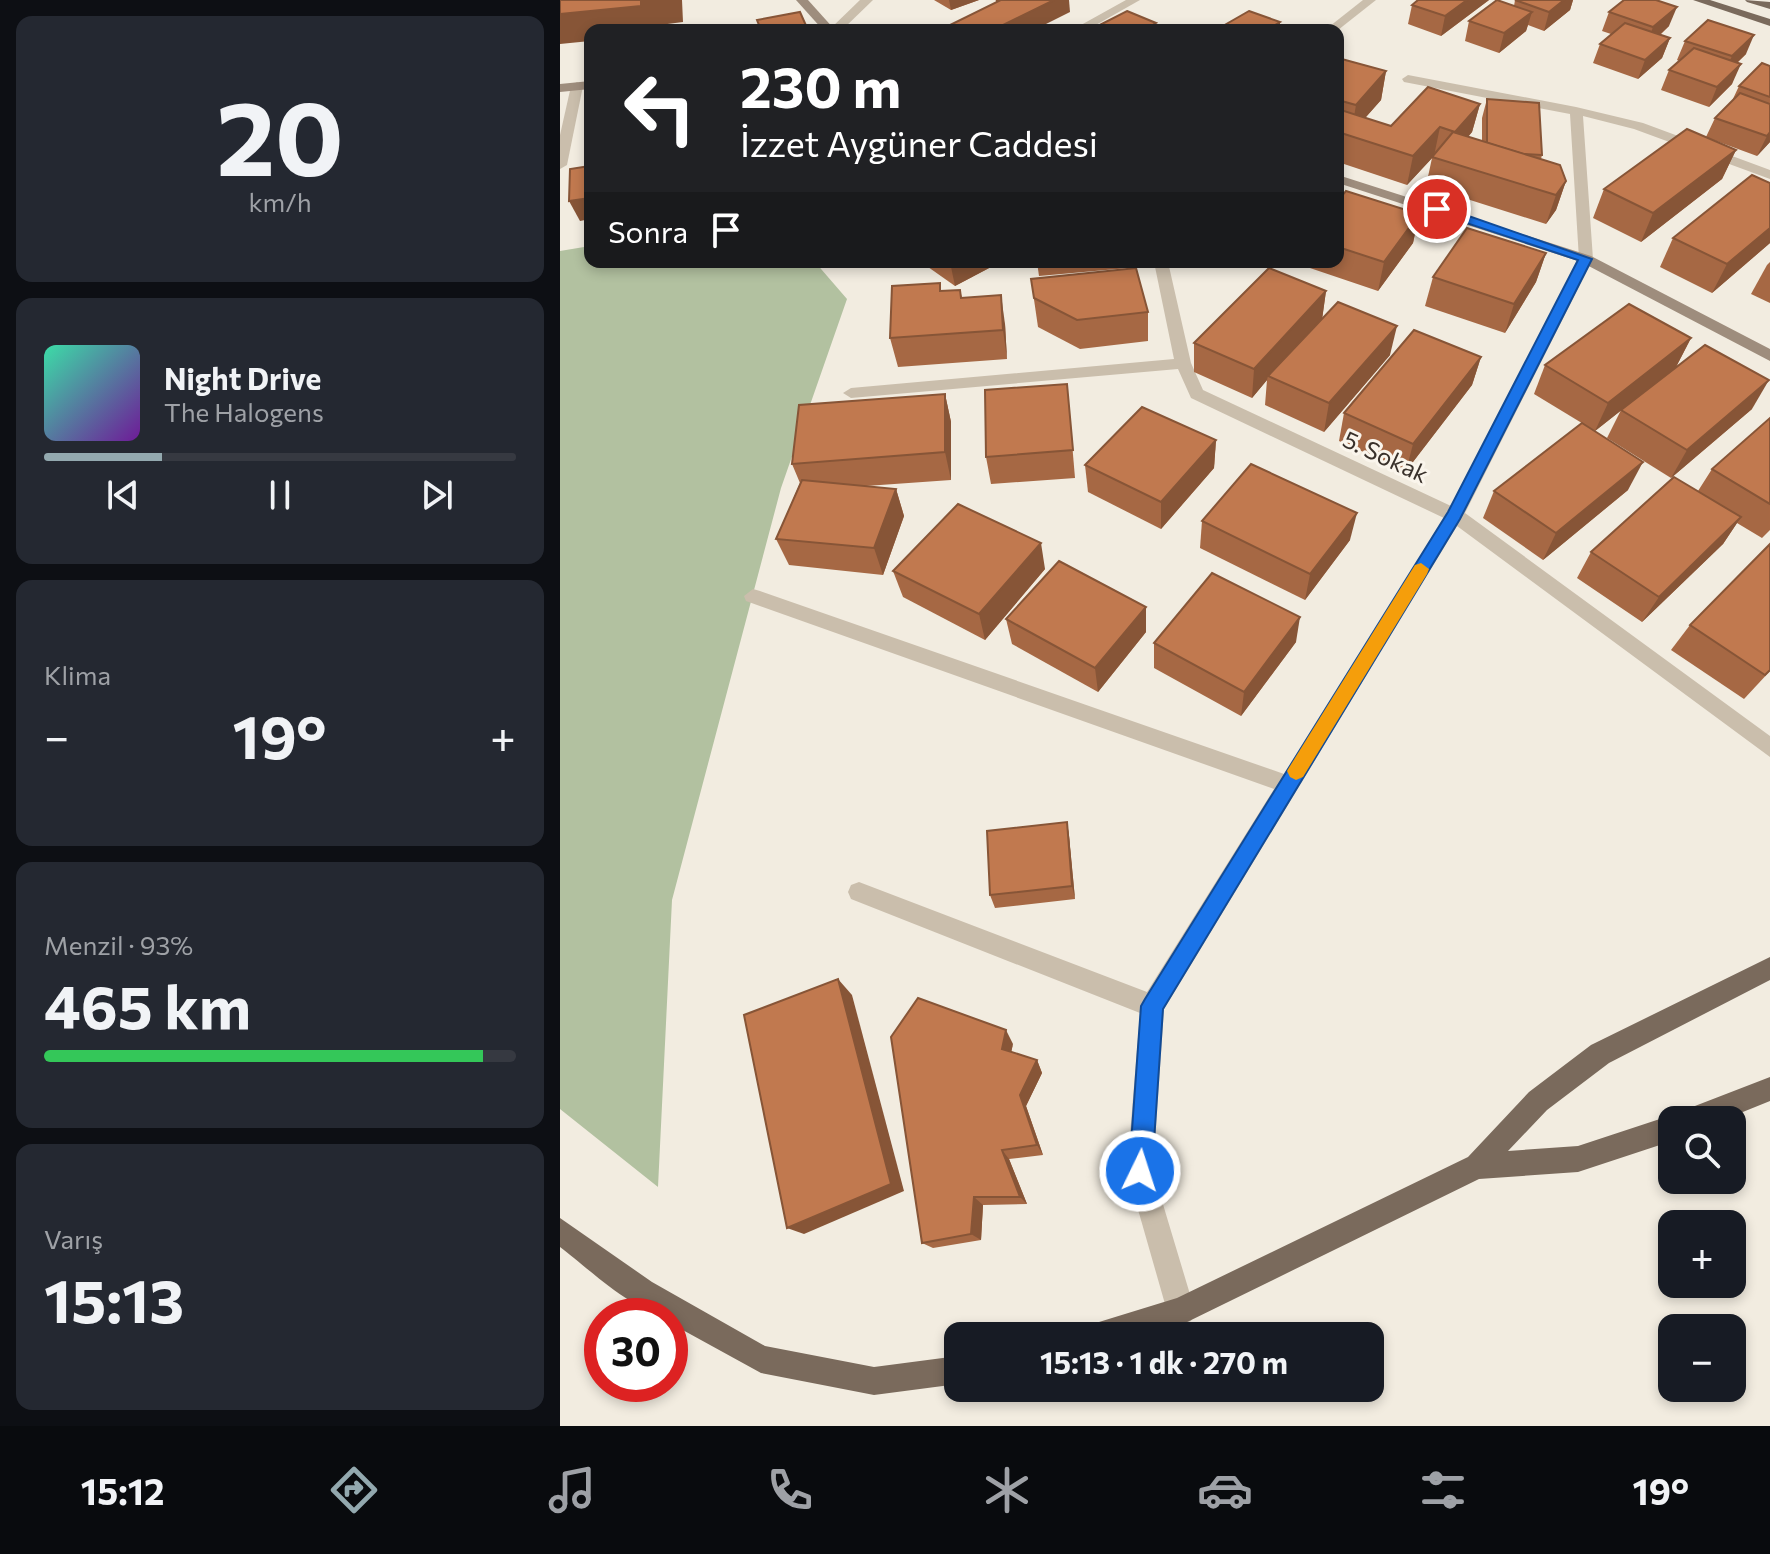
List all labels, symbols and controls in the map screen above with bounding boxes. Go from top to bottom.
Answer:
text: 230 m [740,51,901,120]
icon: left [608,56,712,160]
text: 20 [216,70,344,197]
text: İzzet Aygüner Caddesi [740,120,1098,164]
pin [1403,175,1471,243]
text: km/h [248,186,312,217]
icon: arrive [1415,187,1459,231]
icon: arrive [704,208,748,252]
text: Sonra [608,212,688,249]
text: Night Drive [164,359,321,396]
text: The Halogens [164,396,324,427]
street label: 5. Sokak [1339,424,1433,488]
icon: previous [101,473,145,517]
icon: pause [258,473,302,517]
icon: next [415,473,459,517]
text: Klima [44,659,111,690]
text: 19° [232,698,327,771]
text: − [44,708,69,762]
text: + [490,708,516,762]
text: Menzil · 93% [44,929,193,960]
text: 465 km [44,968,251,1041]
map controls [1658,1106,1746,1402]
button: search [1658,1106,1746,1194]
position arrow [1098,1129,1182,1213]
button: + [1658,1210,1746,1298]
text: Varış [44,1223,103,1254]
text: 15:13 [44,1262,184,1335]
speed limit sign: 30 [584,1298,688,1402]
button: − [1658,1314,1746,1402]
text: 15:13 · 1 dk · 270 m [1040,1343,1288,1380]
icon: directions [326,1462,382,1518]
icon: music [544,1462,600,1518]
icon: phone [762,1462,818,1518]
icon: climate [979,1462,1035,1518]
icon: car [1197,1462,1253,1518]
icon: filters [1415,1462,1471,1518]
text: 15:12 [81,1468,164,1512]
text: 19° [1633,1468,1689,1512]

